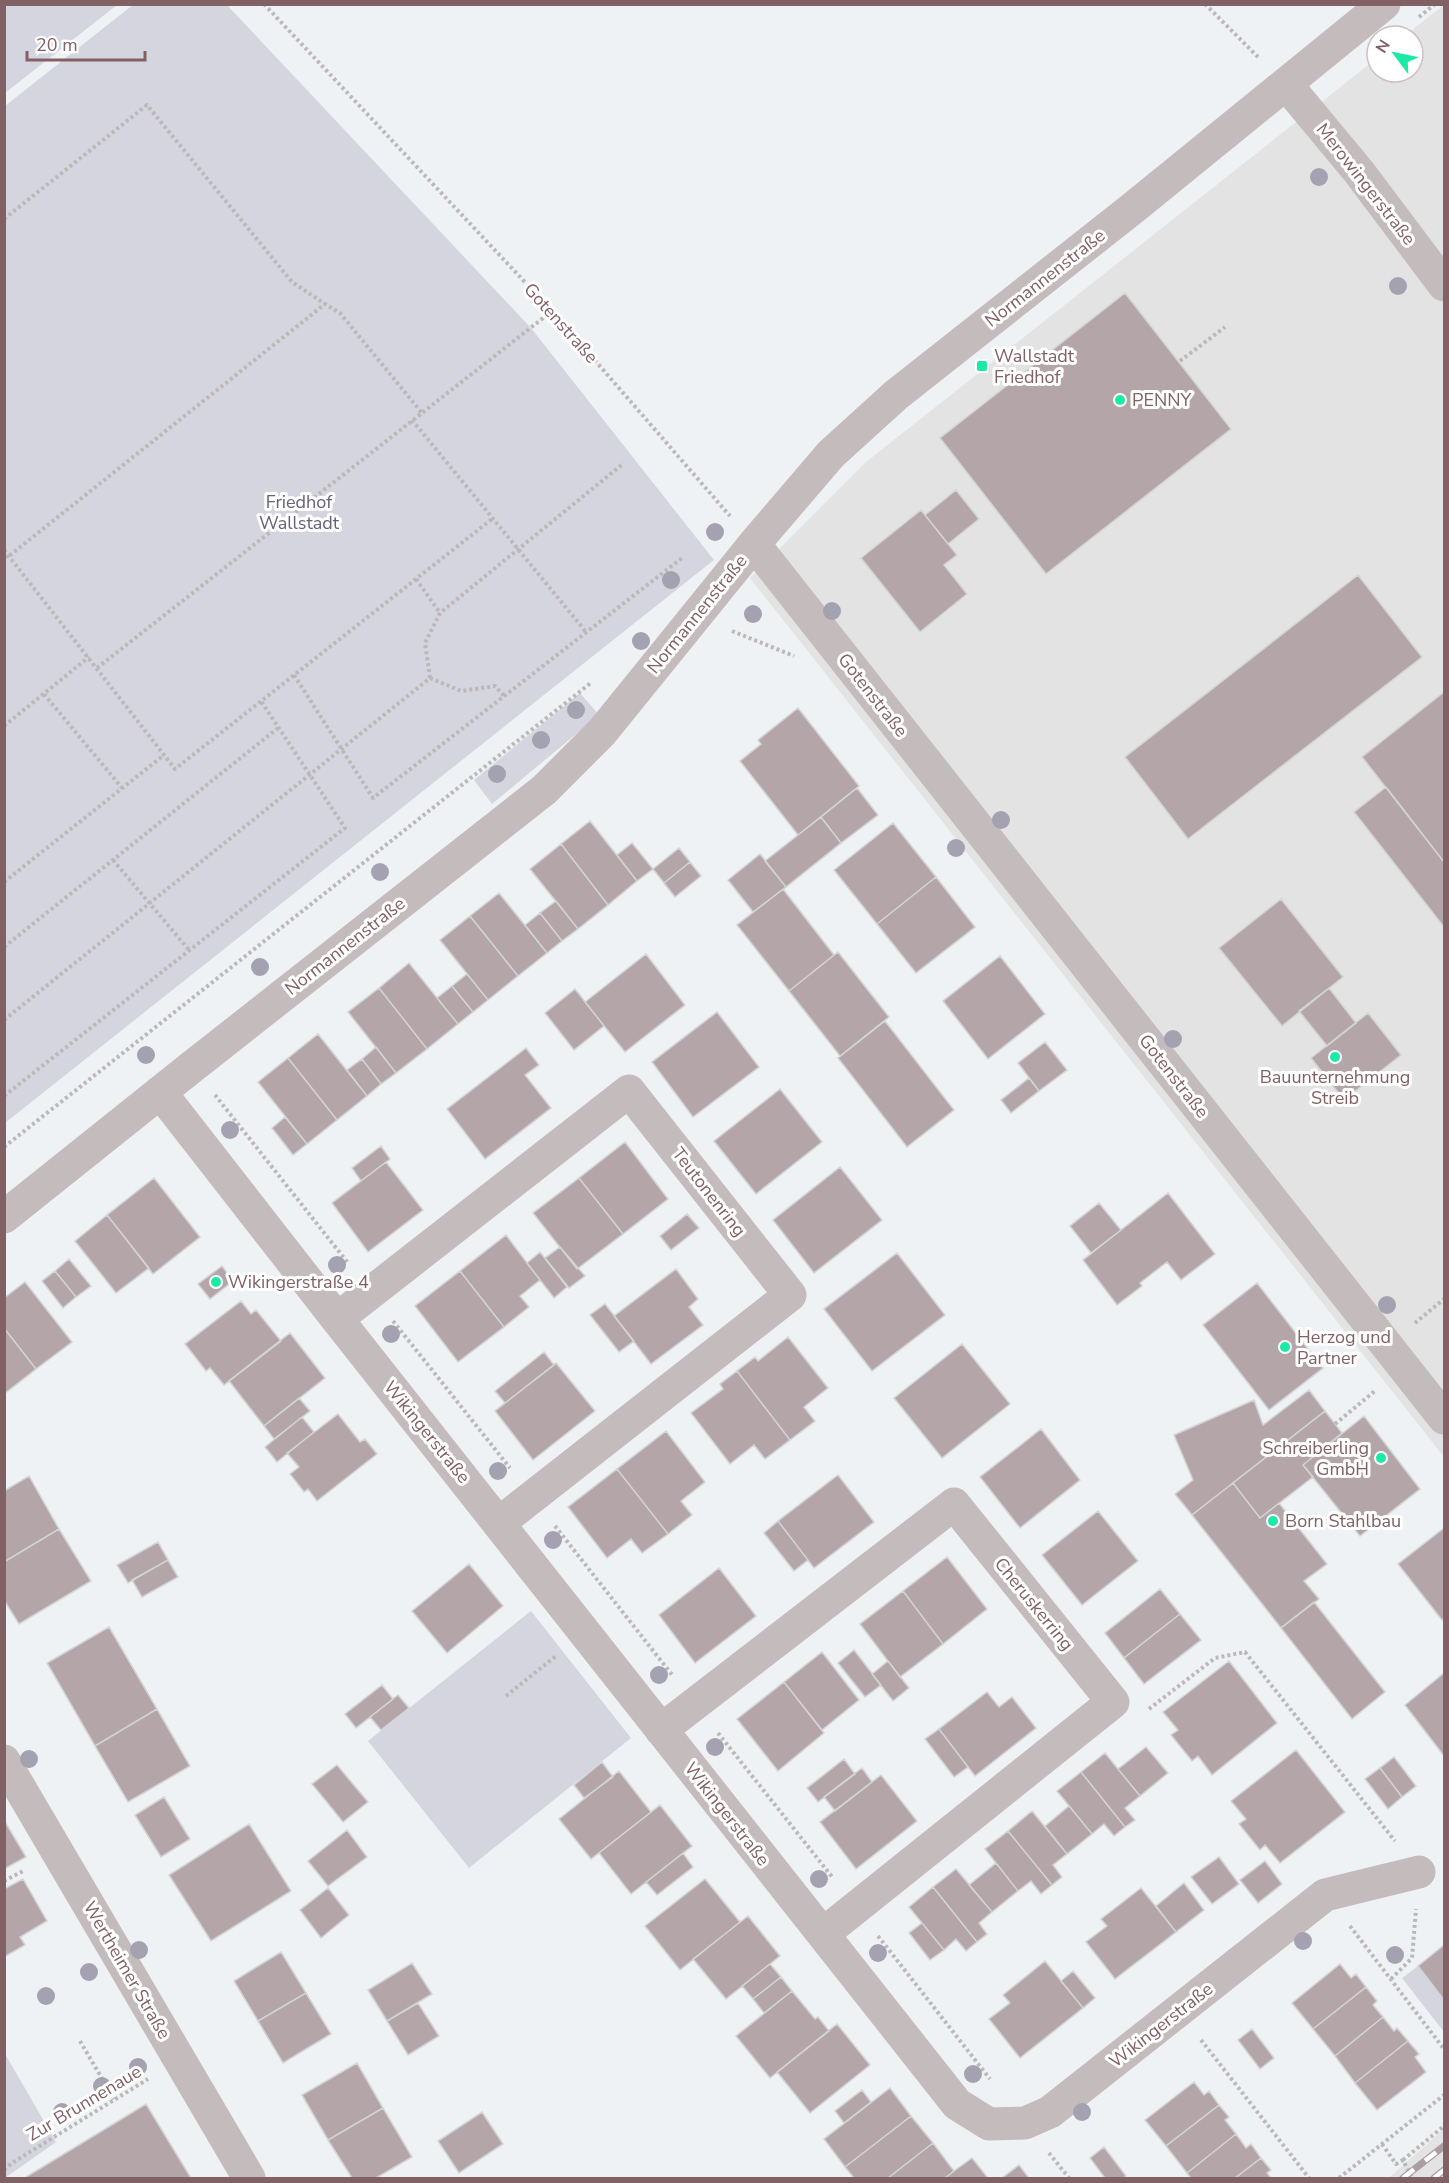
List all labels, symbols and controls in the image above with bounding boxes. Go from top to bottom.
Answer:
scale bar [27,24,146,62]
north arrow [1365,24,1425,84]
text: 20 m [36,33,78,57]
text: N [1371,36,1396,57]
street label: Merowingerstraße [1311,118,1421,250]
street label: Normannenstraße [980,223,1110,333]
street label: Gotenstraße [518,278,604,368]
place label: Wallstadt Friedhof [994,344,1075,389]
marker: Wallstadt Friedhof [975,359,989,373]
place label: PENNY [1132,388,1192,412]
marker: PENNY [1113,393,1127,407]
park label: Friedhof Wallstadt [259,490,340,535]
street label: Normannenstraße [642,550,752,678]
street label: Gotenstraße [833,648,913,742]
street label: Normannenstraße [280,891,410,1001]
street label: Gotenstraße [1134,1029,1214,1123]
marker: Bauunternehmung Streib [1328,1050,1342,1064]
place label: Bauunternehmung Streib [1260,1065,1410,1110]
street label: Teutonenring [667,1143,751,1241]
place label: Wikingerstraße 4 [228,1270,369,1294]
marker: Wikingerstraße 4 [209,1275,223,1289]
place label: Herzog und Partner [1297,1325,1391,1370]
marker: Herzog und Partner [1278,1340,1292,1354]
street label: Wikingerstraße [378,1376,476,1488]
place label: Schreiberling GmbH [1263,1436,1369,1481]
marker: Schreiberling GmbH [1374,1451,1388,1465]
place label: Born Stahlbau [1285,1509,1401,1533]
marker: Born Stahlbau [1266,1514,1280,1528]
street label: Cheruskerring [989,1552,1079,1656]
street label: Wikingerstraße [679,1757,775,1871]
street label: Wertheimer Straße [78,1897,176,2043]
street label: Wikingerstraße [1104,1977,1218,2073]
street label: Zur Brunnenaue [22,2059,146,2147]

